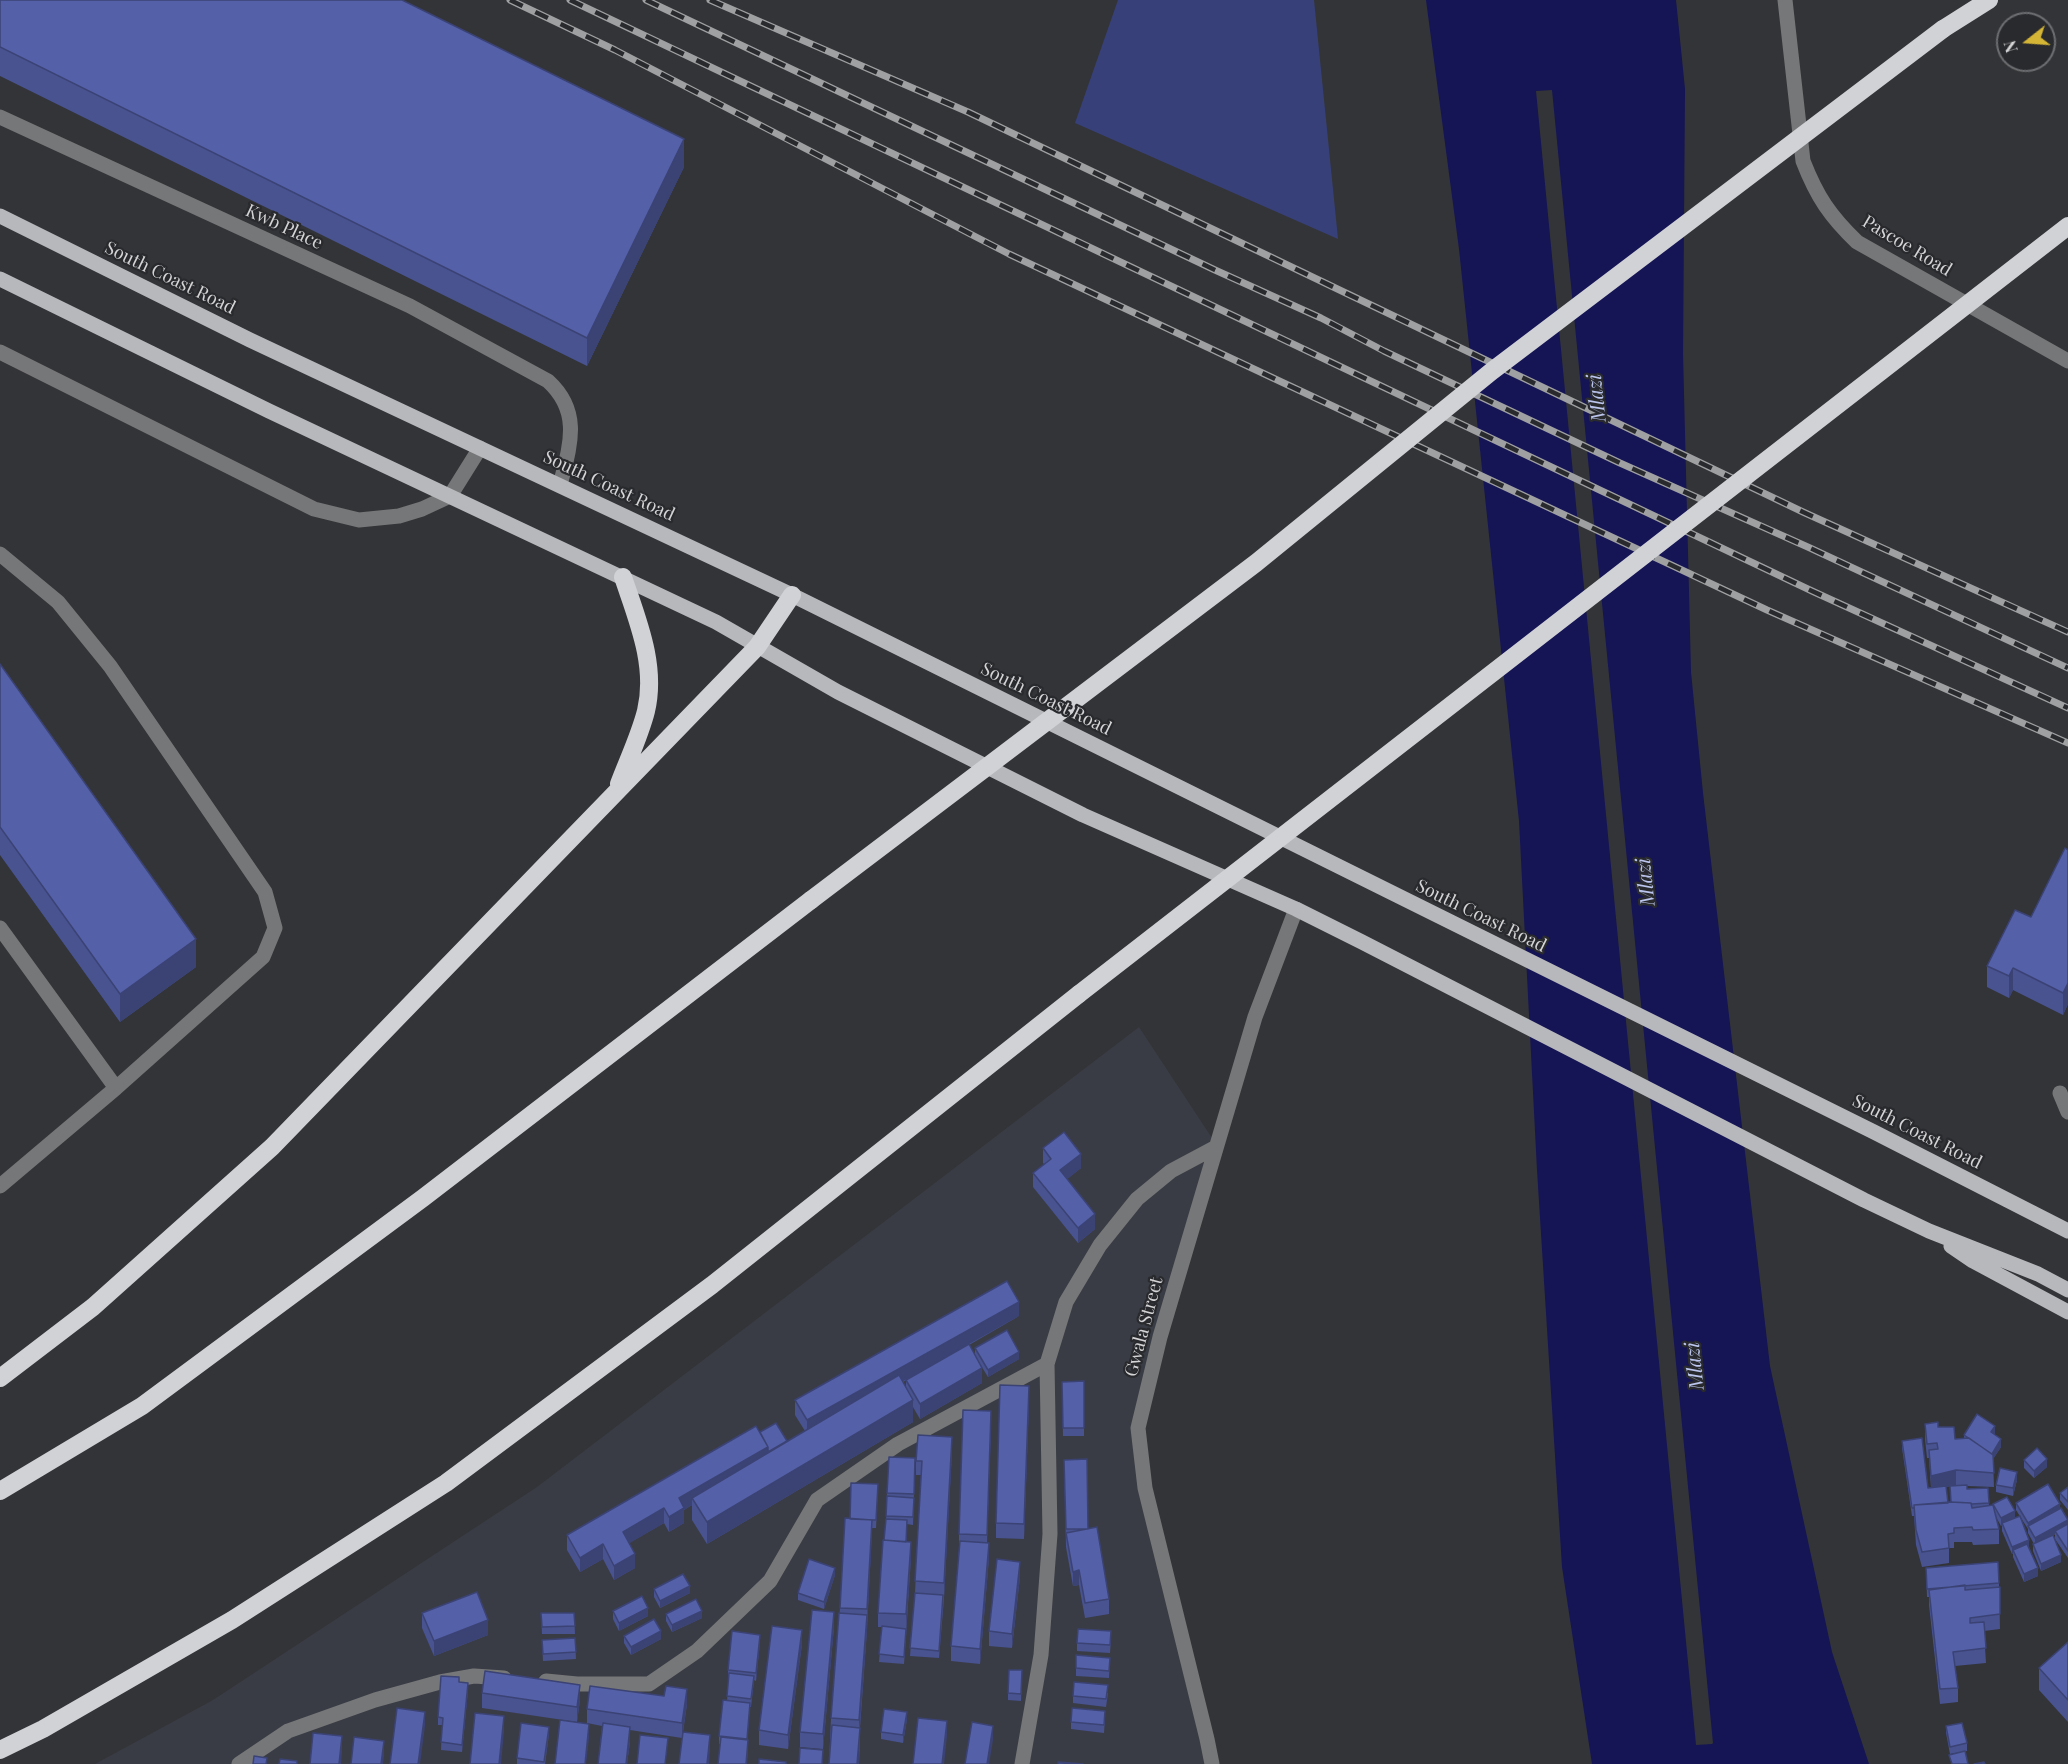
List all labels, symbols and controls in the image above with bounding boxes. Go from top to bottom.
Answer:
north arrow [1996,12,2056,72]
text: N [1998,38,2022,55]
street label: Kwb Place [242,200,326,254]
street label: Pascoe Road [1858,211,1956,281]
street label: South Coast Road [101,237,239,319]
water label: Mlazi [1583,373,1611,423]
street label: South Coast Road [540,446,678,526]
street label: South Coast Road [977,658,1115,740]
water label: Mlazi [1632,857,1660,907]
street label: South Coast Road [1412,875,1550,957]
street label: South Coast Road [1849,1090,1985,1174]
street label: Gwala Street [1120,1275,1168,1379]
water label: Mlazi [1681,1341,1709,1391]

